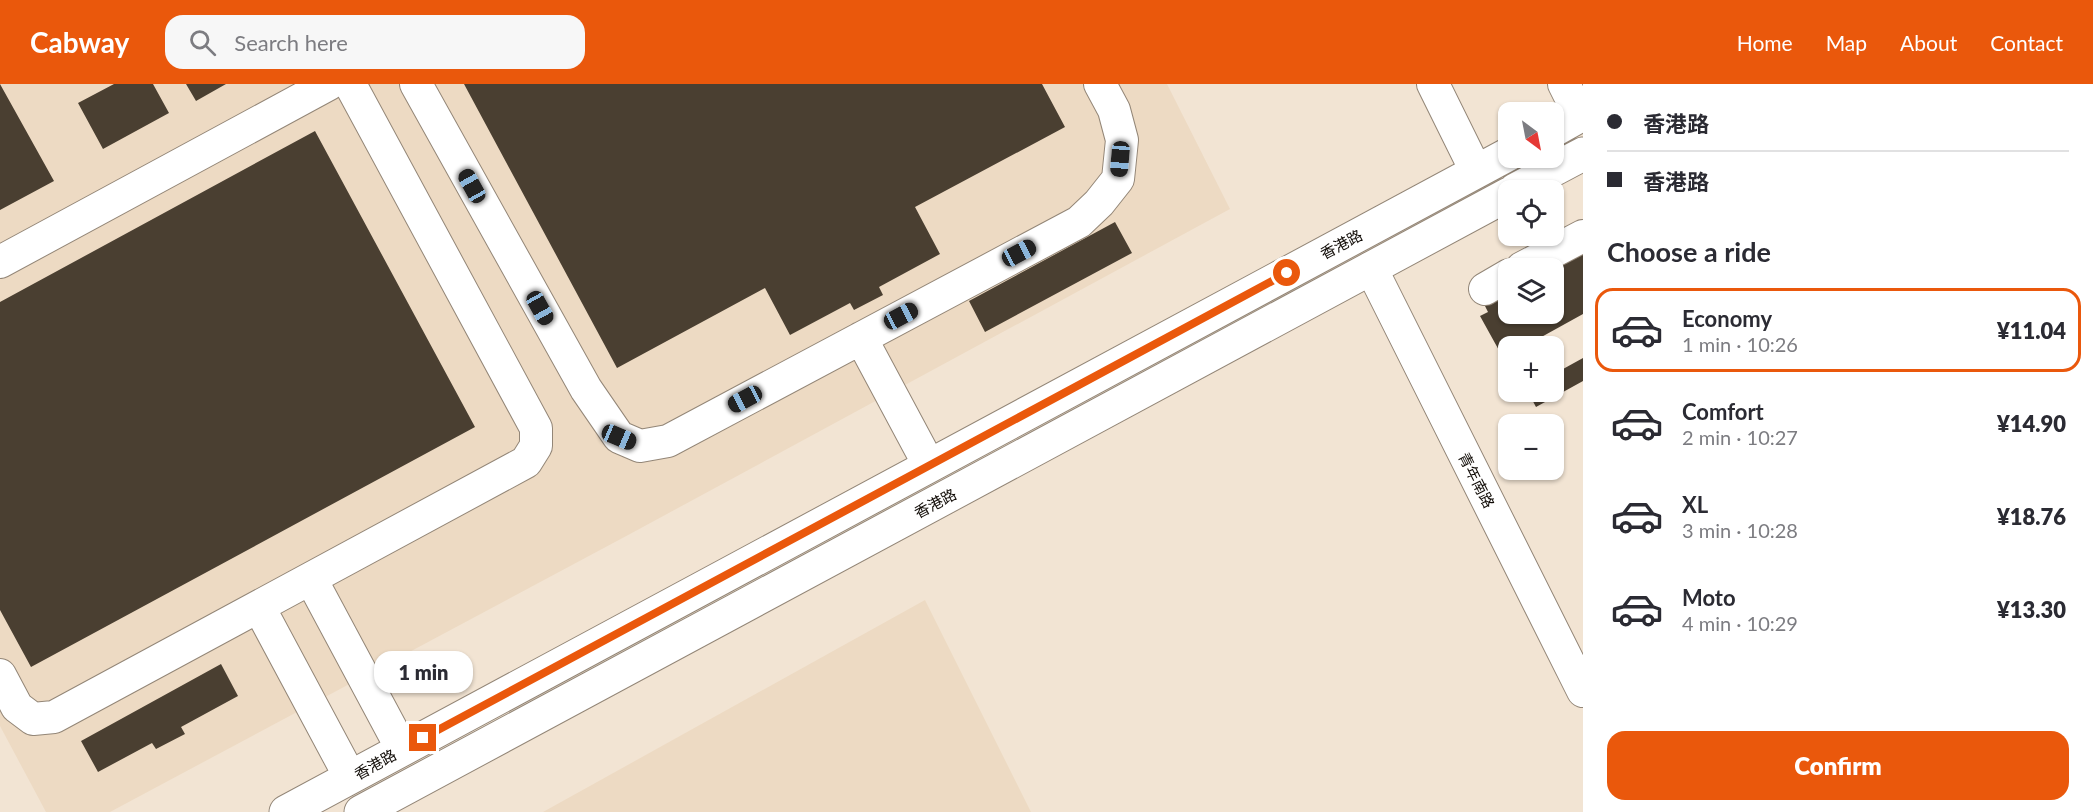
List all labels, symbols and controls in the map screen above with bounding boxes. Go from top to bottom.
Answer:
search box [165,15,585,69]
text: Cabway [30,25,129,59]
icon: search [186,26,219,59]
text: Search here [234,29,348,56]
text: Home [1737,30,1793,55]
text: Map [1826,30,1867,55]
text: About [1900,30,1957,55]
text: Contact [1990,30,2063,55]
north arrow [1498,102,1564,168]
map controls [1498,102,1564,480]
text: 香港路 [1643,110,1709,137]
car [1109,140,1131,178]
car [455,166,489,206]
text: 香港路 [1643,168,1709,195]
button: locate [1498,180,1564,246]
street label: 香港路 [1317,225,1365,263]
text: Choose a ride [1607,235,1771,268]
car [999,237,1039,269]
button: layers [1498,258,1564,324]
route start [1273,259,1300,286]
car [523,288,557,328]
car [881,300,921,332]
icon: car [1610,303,1664,357]
text: Economy [1682,305,1772,332]
text: ¥11.04 [1997,317,2066,344]
text: 1 min · 10:26 [1682,332,1798,356]
button: + [1498,336,1564,402]
car [725,383,765,415]
icon: car [1610,396,1664,450]
text: Comfort [1682,398,1764,425]
text: ¥14.90 [1997,410,2066,437]
button: − [1498,414,1564,480]
car [599,422,639,452]
text: 2 min · 10:27 [1682,425,1798,449]
street label: 青年南路 [1455,449,1499,511]
street label: 香港路 [911,484,959,522]
icon: car [1610,489,1664,543]
text: XL [1682,491,1708,518]
text: ¥18.76 [1997,503,2066,530]
text: 3 min · 10:28 [1682,518,1798,542]
icon: car [1610,582,1664,636]
text: Moto [1682,584,1736,611]
text: ¥13.30 [1997,596,2066,623]
text: 4 min · 10:29 [1682,611,1798,635]
callout: 1 min [374,651,472,693]
text: 1 min [399,660,448,684]
route end [409,724,436,751]
button: Confirm [1607,731,2069,800]
street label: 香港路 [351,745,399,783]

